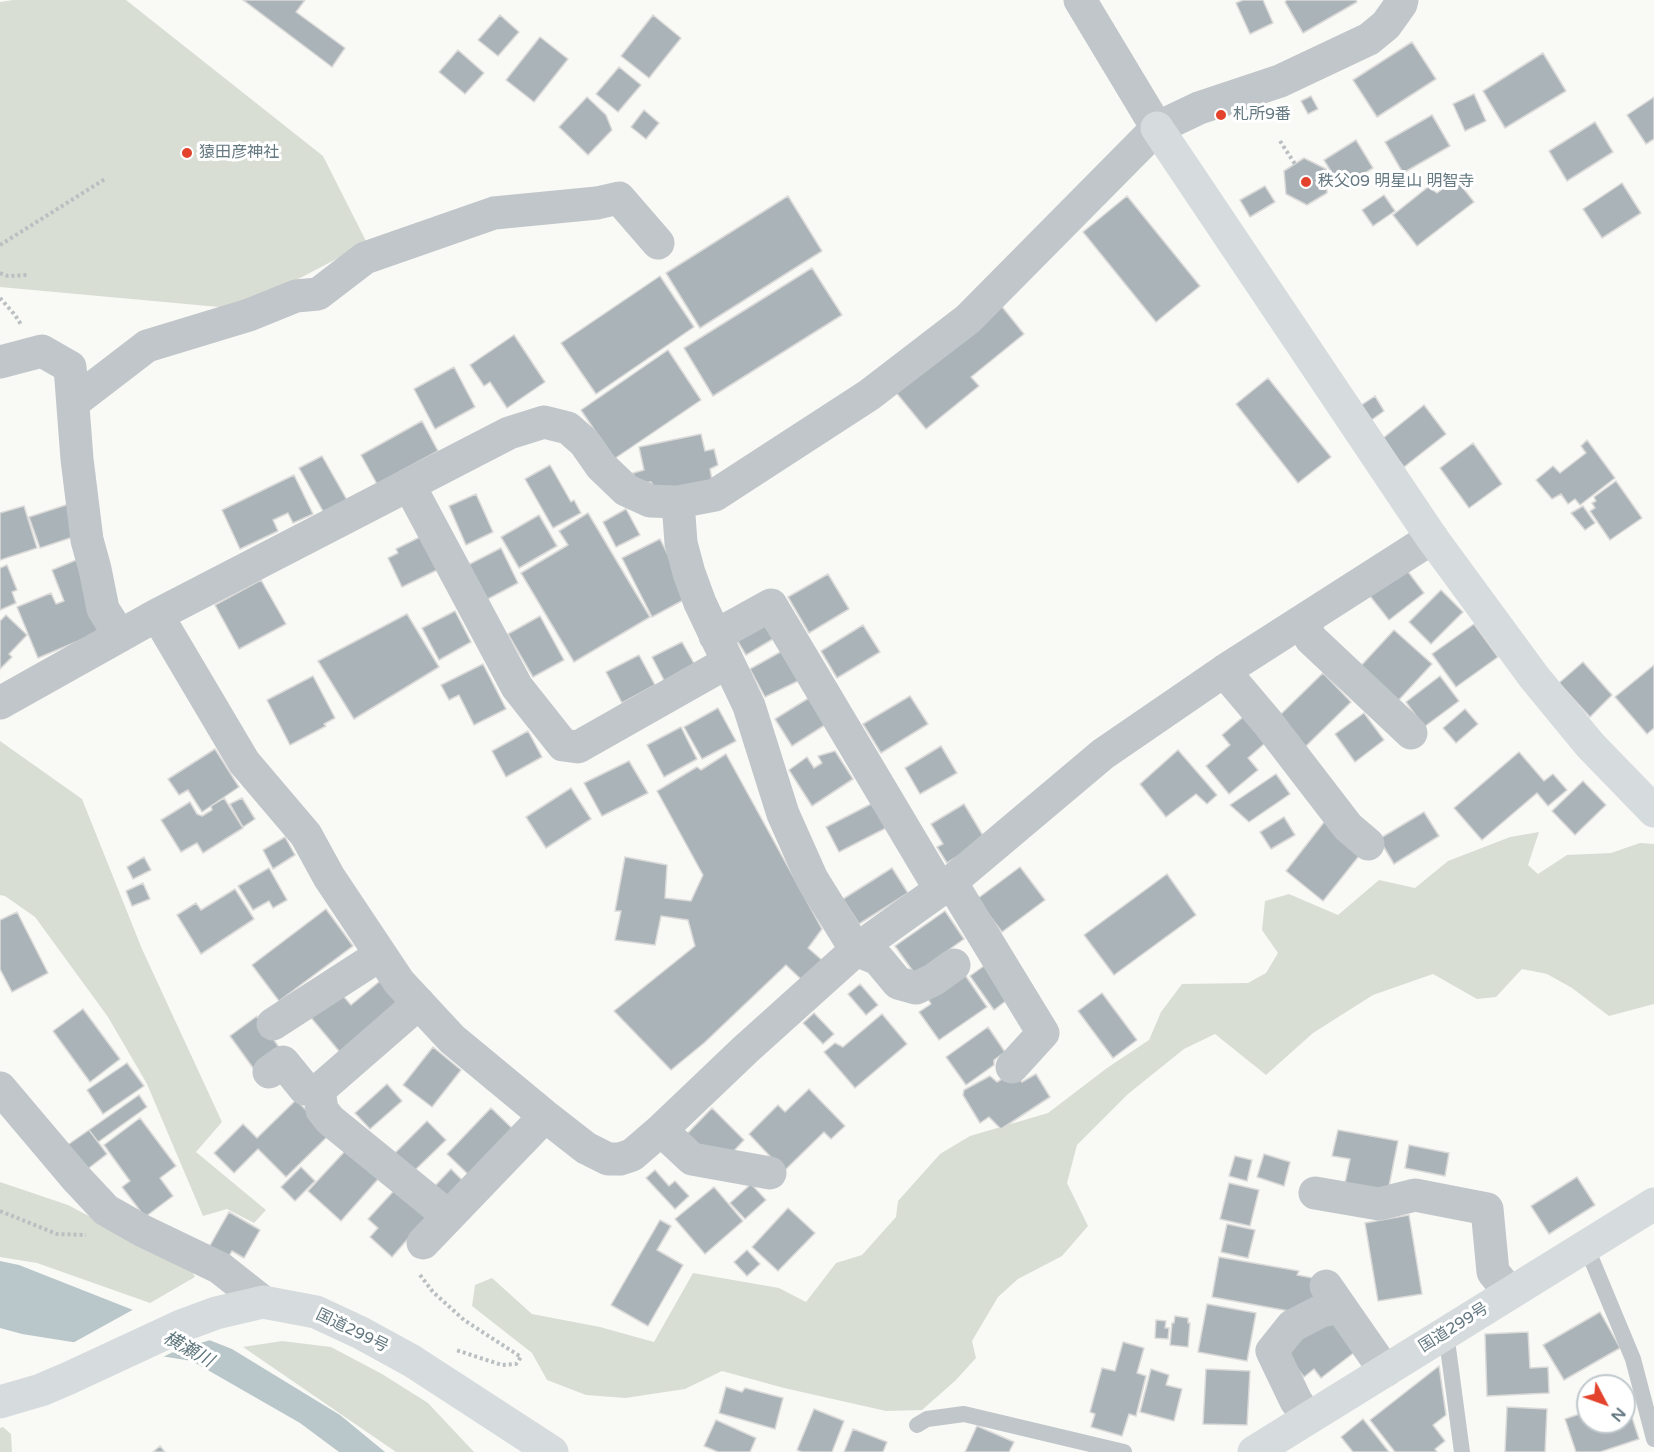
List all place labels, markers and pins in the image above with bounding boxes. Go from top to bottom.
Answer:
place label: 札所9番 [1233,105,1291,125]
marker: 札所9番 [1214,108,1228,122]
place label: 猿田彦神社 [199,143,279,163]
marker: 猿田彦神社 [180,146,194,160]
place label: 秩父09 明星山 明智寺 [1318,172,1474,192]
marker: 秩父09 明星山 明智寺 [1299,175,1313,189]

